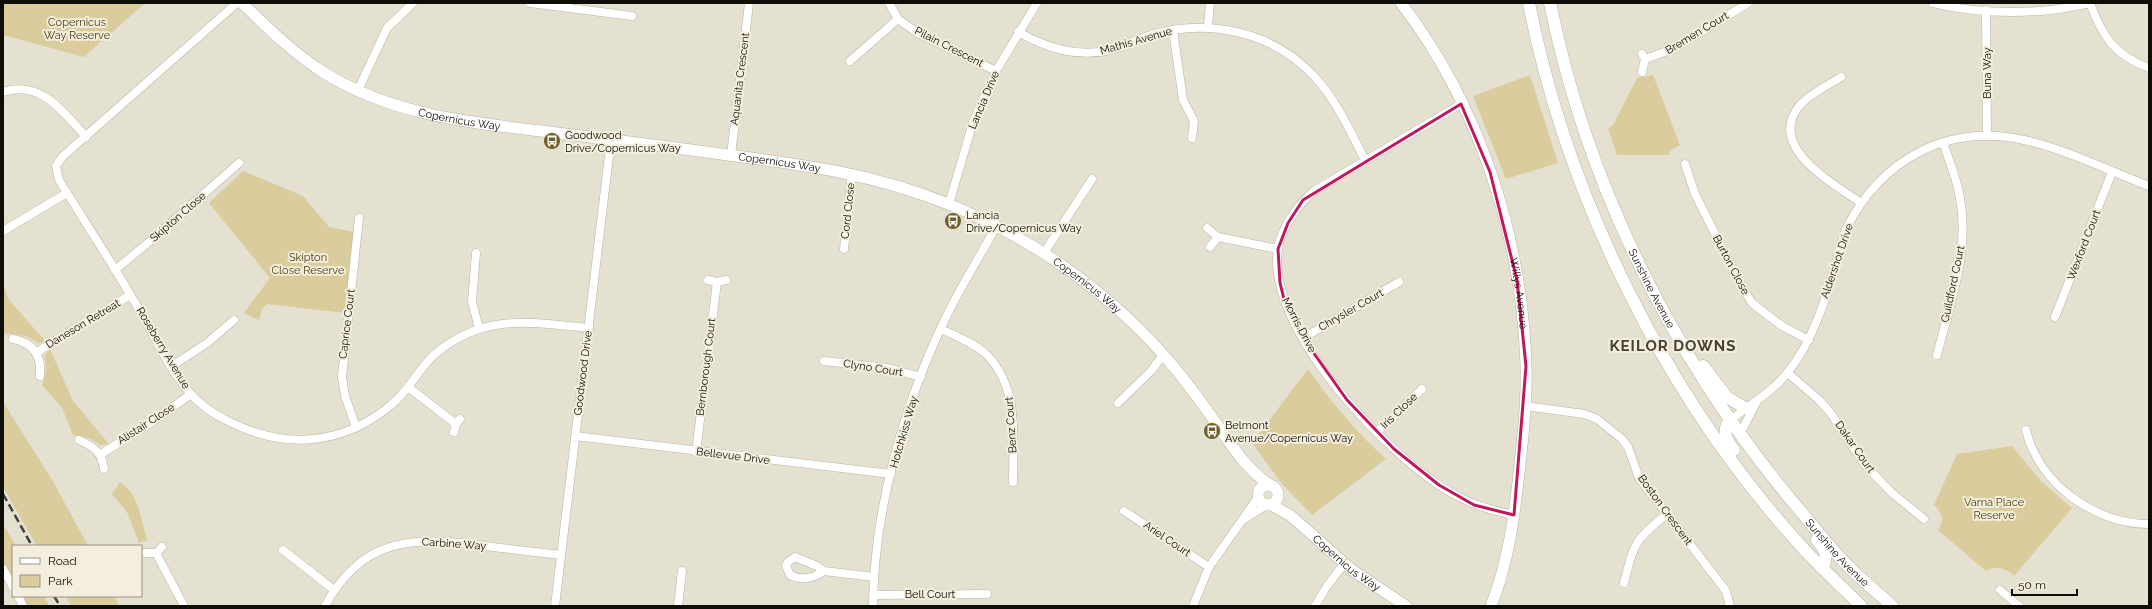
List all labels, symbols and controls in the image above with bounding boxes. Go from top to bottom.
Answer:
street label: Bremen Court [1663,9,1731,57]
park label: Copernicus Way Reserve [44,16,111,42]
street label: Pilain Crescent [912,24,986,70]
street label: Mathis Avenue [1098,24,1174,58]
street label: Aquanita Crescent [728,32,752,126]
street label: Buna Way [1981,47,1994,99]
street label: Lancia Drive [966,68,1002,131]
street label: Copernicus Way [417,105,501,133]
place label: Goodwood Drive/Copernicus Way [565,129,681,155]
bus stop icon: Goodwood Drive/Copernicus Way [542,131,562,151]
street label: Copernicus Way [738,150,822,175]
street label: Cord Close [839,182,857,240]
street label: Skipton Close [147,189,209,245]
street label: Wexford Court [2065,208,2103,282]
place label: Lancia Drive/Copernicus Way [966,209,1082,235]
bus stop icon: Lancia Drive/Copernicus Way [943,211,963,231]
street label: Aldershot Drive [1818,221,1856,300]
street label: Burton Close [1710,233,1752,298]
street label: Guildford Court [1939,244,1968,324]
street label: Sunshine Avenue [1626,246,1678,331]
park label: Skipton Close Reserve [272,251,345,277]
street label: Copernicus Way [1051,255,1124,316]
street label: Willys Avenue [1507,257,1530,330]
street label: Chrysler Court [1316,286,1386,334]
street label: Caprice Court [336,288,358,360]
street label: Morris Drive [1279,295,1319,355]
street label: Daneson Retreat [43,296,123,351]
street label: Roseberry Avenue [133,305,193,392]
street label: Bernborough Court [694,317,718,417]
street label: Goodwood Drive [571,329,595,416]
district label: KEILOR DOWNS [1610,337,1736,355]
street label: Clyno Court [842,357,904,379]
street label: Iris Close [1378,390,1420,432]
street label: Hotchkiss Way [887,394,921,470]
street label: Benz Court [1003,396,1019,454]
street label: Alistair Close [115,400,177,447]
place label: Belmont Avenue/Copernicus Way [1225,419,1353,445]
street label: Dakar Court [1832,419,1878,476]
bus stop icon: Belmont Avenue/Copernicus Way [1202,421,1222,441]
street label: Bellevue Drive [695,445,771,467]
street label: Boston Crescent [1635,472,1695,548]
park label: Varna Place Reserve [1964,496,2025,522]
street label: Sunshine Avenue [1803,516,1872,590]
street label: Ariel Court [1141,519,1193,560]
street label: Copernicus Way [1310,532,1383,594]
street label: Carbine Way [421,535,487,553]
legend [12,545,142,597]
text: Road [48,554,77,568]
scale bar [2012,571,2077,597]
text: Park [48,574,73,588]
text: 50 m [2018,578,2046,592]
street label: Bell Court [905,588,956,601]

